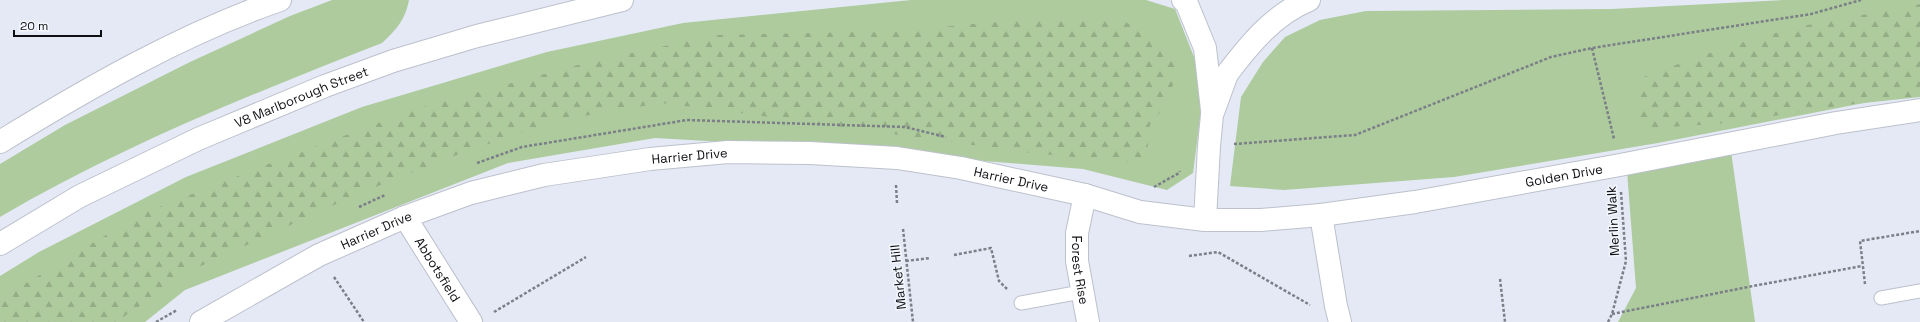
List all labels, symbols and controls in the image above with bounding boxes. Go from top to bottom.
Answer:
scale bar [14,12,101,38]
text: 20 m [20,18,48,34]
street label: V8 Marlborough Street [232,62,371,131]
street label: Harrier Drive [651,144,728,167]
street label: Golden Drive [1524,160,1604,190]
street label: Harrier Drive [972,163,1050,195]
street label: Merlin Walk [1603,185,1623,257]
street label: Harrier Drive [338,207,414,253]
street label: Abbotsfield [411,234,465,305]
street label: Forest Rise [1069,235,1093,306]
street label: Market Hill [886,244,910,310]

